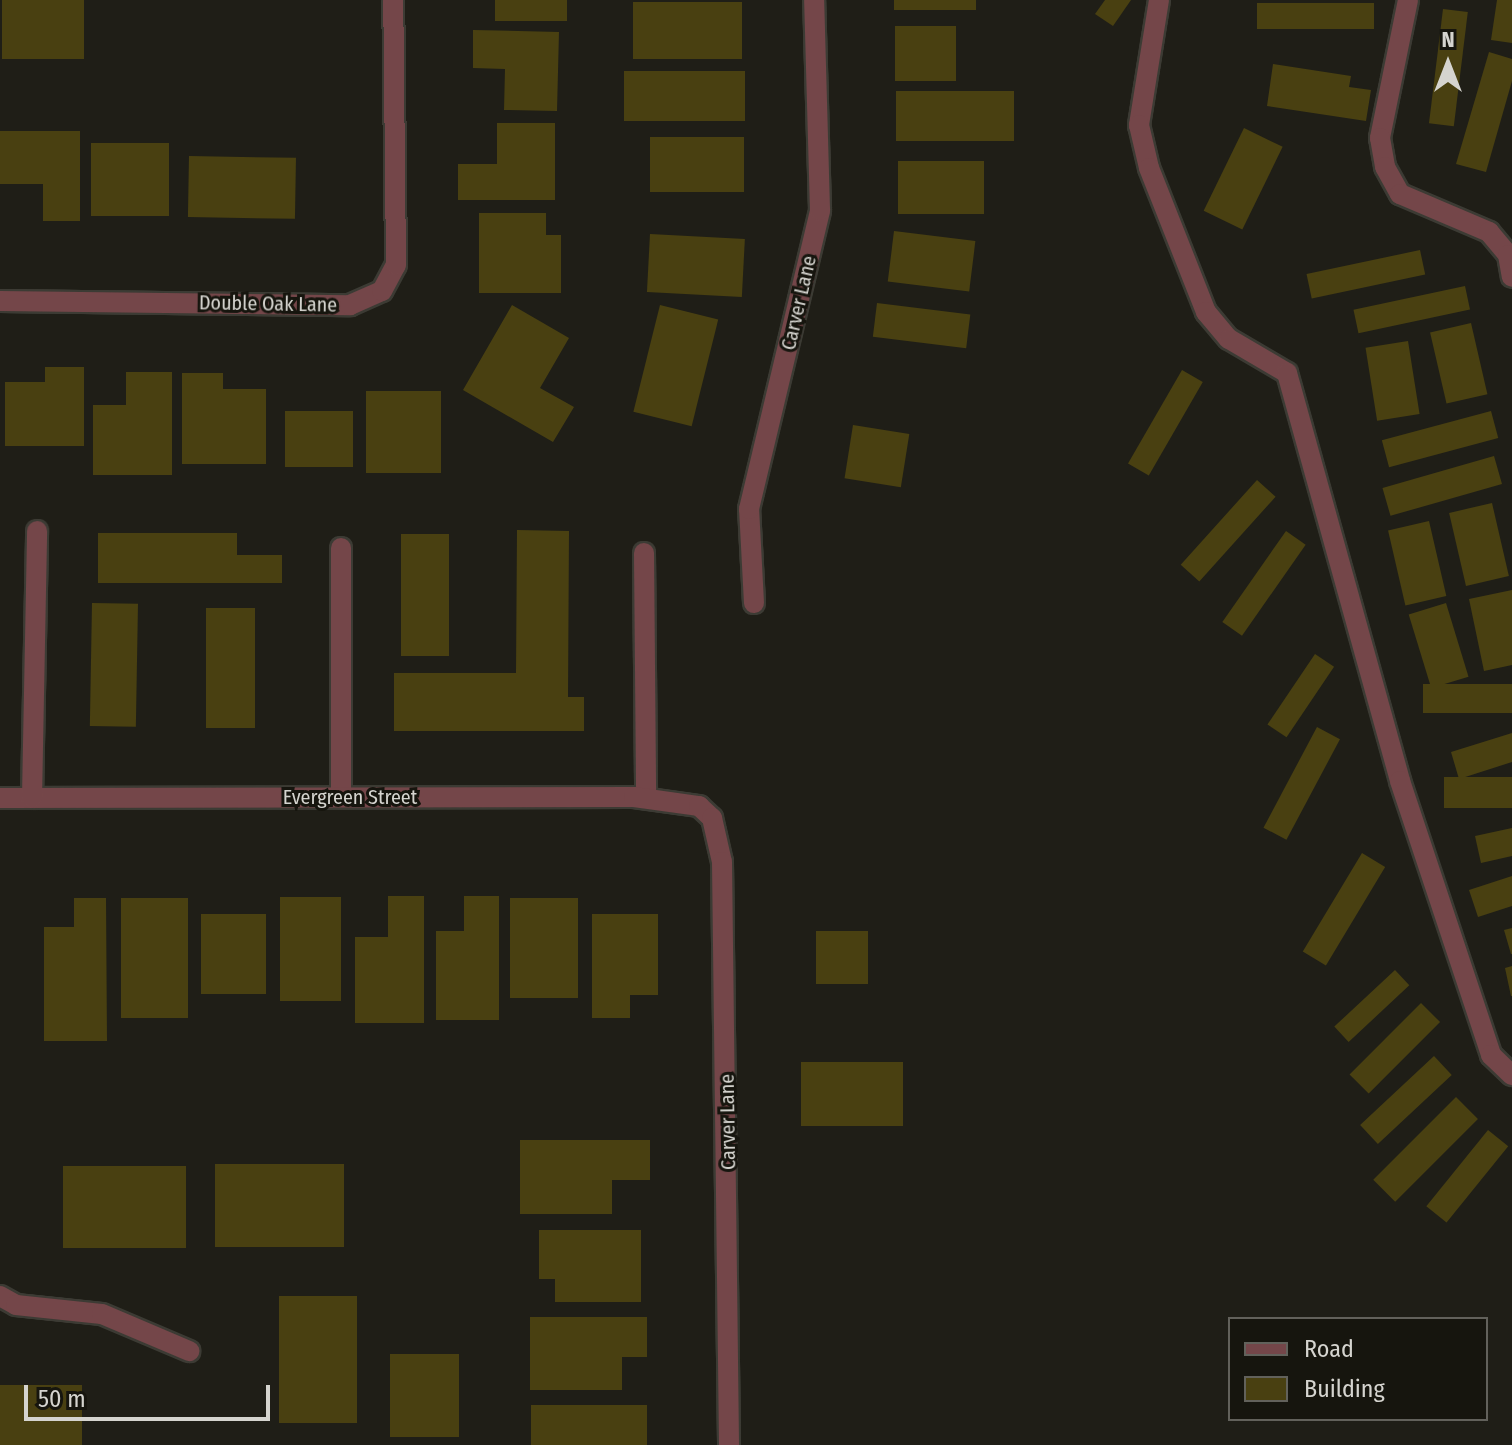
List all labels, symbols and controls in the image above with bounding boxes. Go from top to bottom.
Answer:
north arrow [1408,24,1488,104]
text: N [1441,26,1455,53]
street label: Carver Lane [777,254,821,352]
street label: Double Oak Lane [199,291,337,317]
street label: Evergreen Street [283,785,417,809]
street label: Carver Lane [715,1074,741,1170]
legend [1228,1317,1488,1421]
text: Road [1304,1335,1354,1363]
scale bar [28,1369,274,1419]
text: Building [1304,1375,1385,1403]
text: 50 m [38,1385,86,1413]

